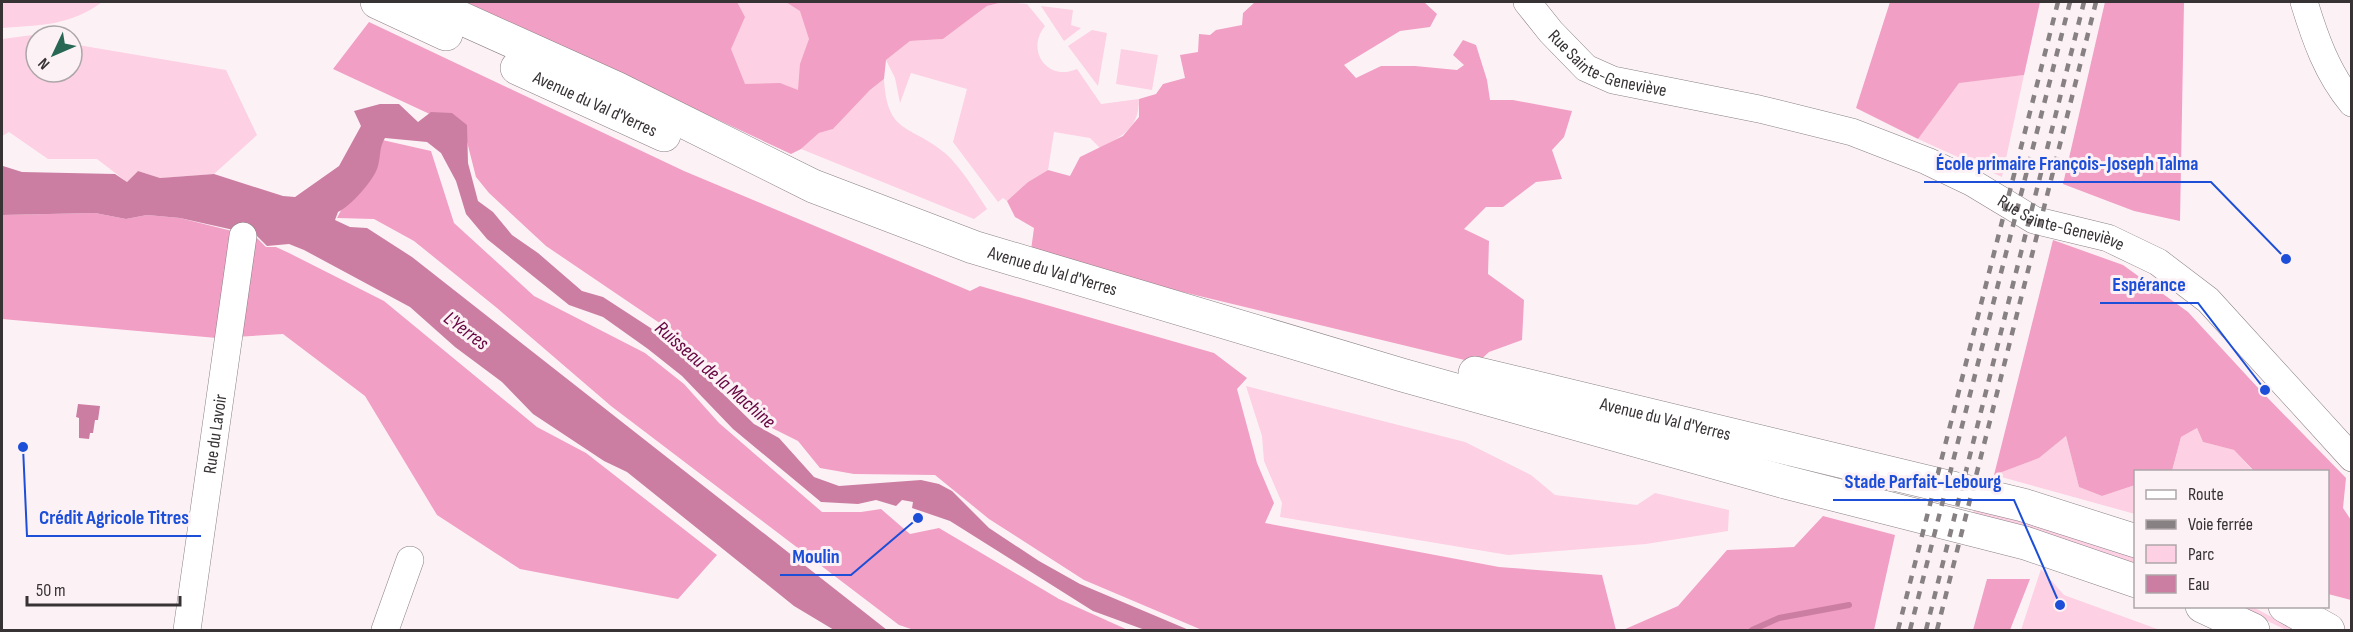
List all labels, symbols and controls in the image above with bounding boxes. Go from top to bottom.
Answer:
north arrow [24,24,84,84]
street label: Rue Sainte-Geneviève [1544,25,1669,101]
text: N [34,54,54,73]
street label: Avenue du Val d'Yerres [529,66,660,141]
callout: École primaire François-Joseph Talma [1924,144,2211,182]
text: École primaire François-Joseph Talma [1936,152,2198,176]
street label: Rue Sainte-Geneviève [1994,190,2128,255]
street label: Avenue du Val d'Yerres [985,241,1120,300]
callout: Espérance [2100,265,2198,303]
text: Espérance [2112,273,2186,297]
water label: L'Yerres [439,306,493,356]
water label: Ruisseau de la Machine [650,316,780,434]
street label: Rue du Lavoir [199,393,231,475]
street label: Avenue du Val d'Yerres [1597,393,1733,445]
callout: Stade Parfait-Lebourg [1833,462,2014,500]
text: Stade Parfait-Lebourg [1845,470,2002,494]
legend [2134,470,2329,608]
text: Route [2188,484,2224,505]
callout: Crédit Agricole Titres [27,498,201,536]
text: Crédit Agricole Titres [39,506,189,530]
text: Voie ferrée [2188,514,2253,535]
callout: Moulin [780,537,851,575]
text: Parc [2188,544,2214,565]
text: Moulin [792,545,840,569]
scale bar [27,569,180,607]
text: Eau [2188,574,2210,595]
text: 50 m [36,580,66,601]

